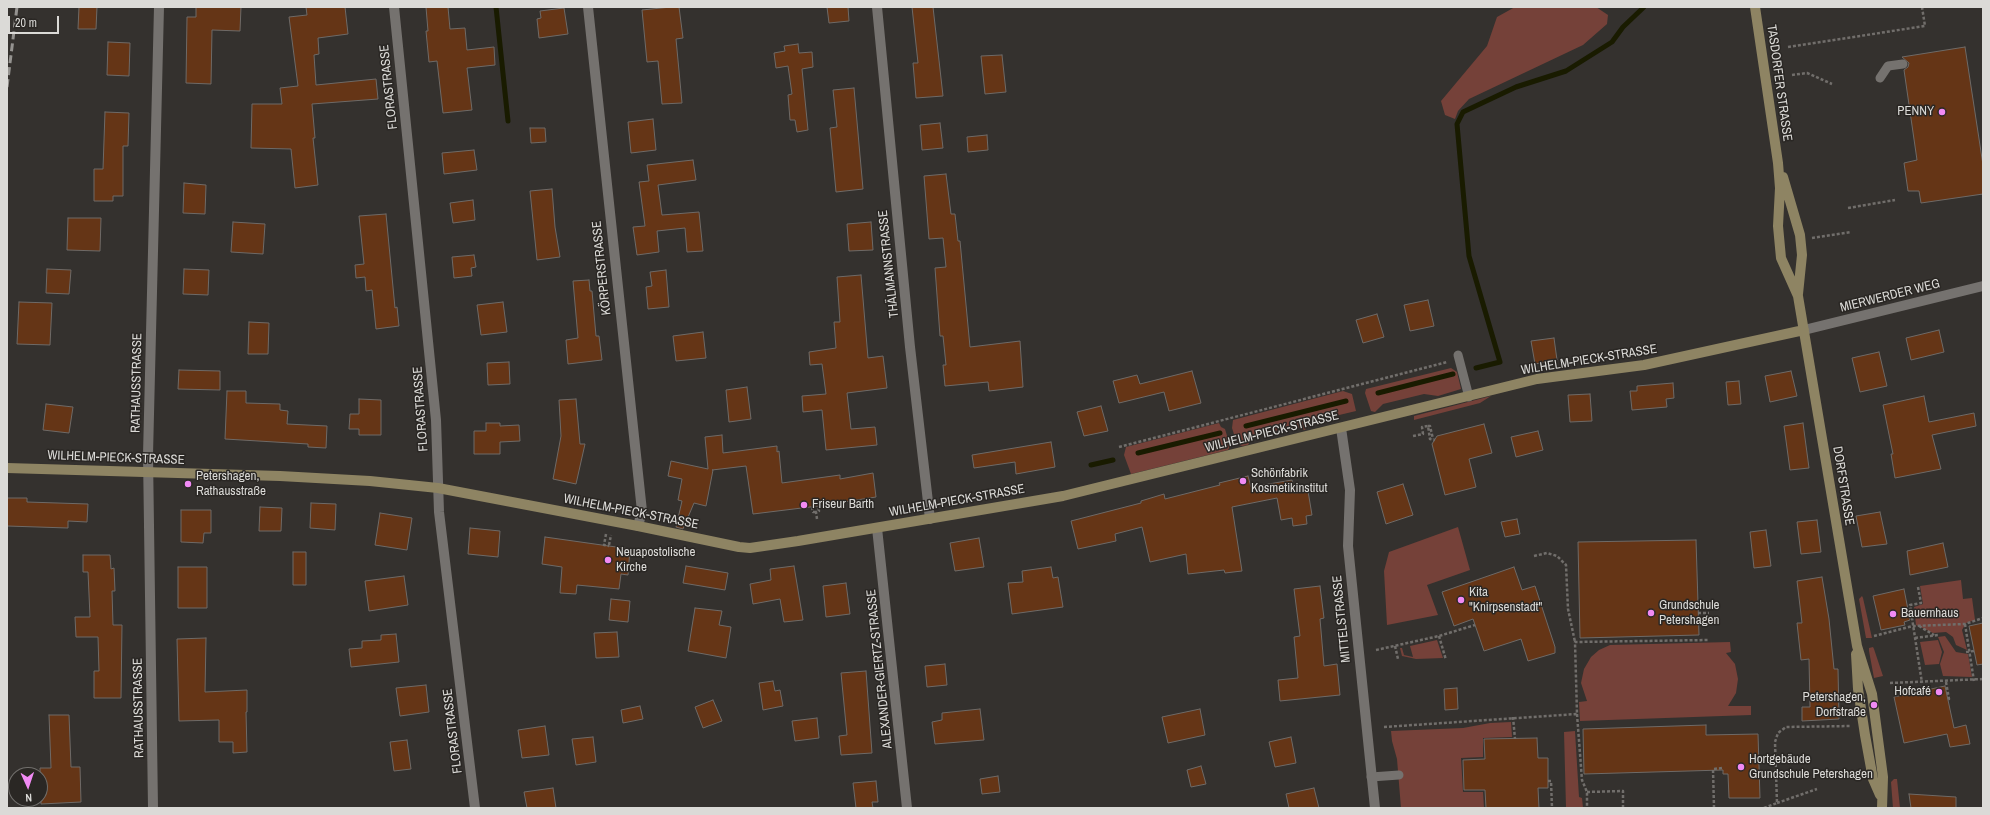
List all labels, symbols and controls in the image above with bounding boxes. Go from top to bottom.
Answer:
scale bar [10,8,61,34]
text: 20 m [15,15,37,31]
street label: TASDORFER STRASSE [1763,24,1795,142]
street label: FLORASTRASSE [377,44,401,130]
place label: PENNY [1897,104,1934,120]
marker: PENNY [1937,107,1947,117]
street label: THÄLMANNSTRASSE [876,209,902,319]
street label: KÖRPERSTRASSE [589,220,615,316]
street label: MIERWERDER WEG [1838,276,1942,316]
street label: RATHAUSSTRASSE [128,333,146,433]
street label: WILHELM-PIECK-STRASSE [1520,342,1658,378]
street label: FLORASTRASSE [410,366,432,452]
street label: WILHELM-PIECK-STRASSE [1203,408,1341,456]
street label: DORFSTRASSE [1829,445,1857,527]
street label: WILHELM-PIECK-STRASSE [47,448,185,468]
place label: Schönfabrik Kosmetikinstitut [1251,466,1327,497]
place label: Petershagen, Rathausstraße [196,469,266,500]
marker: Schönfabrik Kosmetikinstitut [1238,476,1248,486]
marker: Petershagen, Rathausstraße [183,479,193,489]
street label: WILHELM-PIECK-STRASSE [888,481,1026,521]
street label: WILHELM-PIECK-STRASSE [562,491,700,533]
place label: Friseur Barth [812,497,874,513]
marker: Friseur Barth [799,500,809,510]
place label: Neuapostolische Kirche [616,545,695,576]
marker: Neuapostolische Kirche [603,555,613,565]
street label: MITTELSTRASSE [1330,575,1354,663]
place label: Kita "Knirpsenstadt" [1469,585,1542,616]
street label: ALEXANDER-GIERTZ-STRASSE [864,588,896,750]
marker: Kita "Knirpsenstadt" [1456,595,1466,605]
place label: Grundschule Petershagen [1659,598,1719,629]
place label: Bauernhaus [1901,606,1958,622]
marker: Grundschule Petershagen [1646,608,1656,618]
marker: Bauernhaus [1888,609,1898,619]
street label: RATHAUSSTRASSE [130,658,148,758]
place label: Hofcafé [1894,684,1931,700]
marker: Hofcafé [1934,687,1944,697]
street label: FLORASTRASSE [440,688,466,774]
place label: Petershagen, Dorfstraße [1803,690,1866,721]
marker: Petershagen, Dorfstraße [1869,700,1879,710]
place label: Hortgebäude Grundschule Petershagen [1749,752,1873,783]
marker: Hortgebäude Grundschule Petershagen [1736,762,1746,772]
north arrow [8,767,48,807]
text: N [25,791,32,805]

